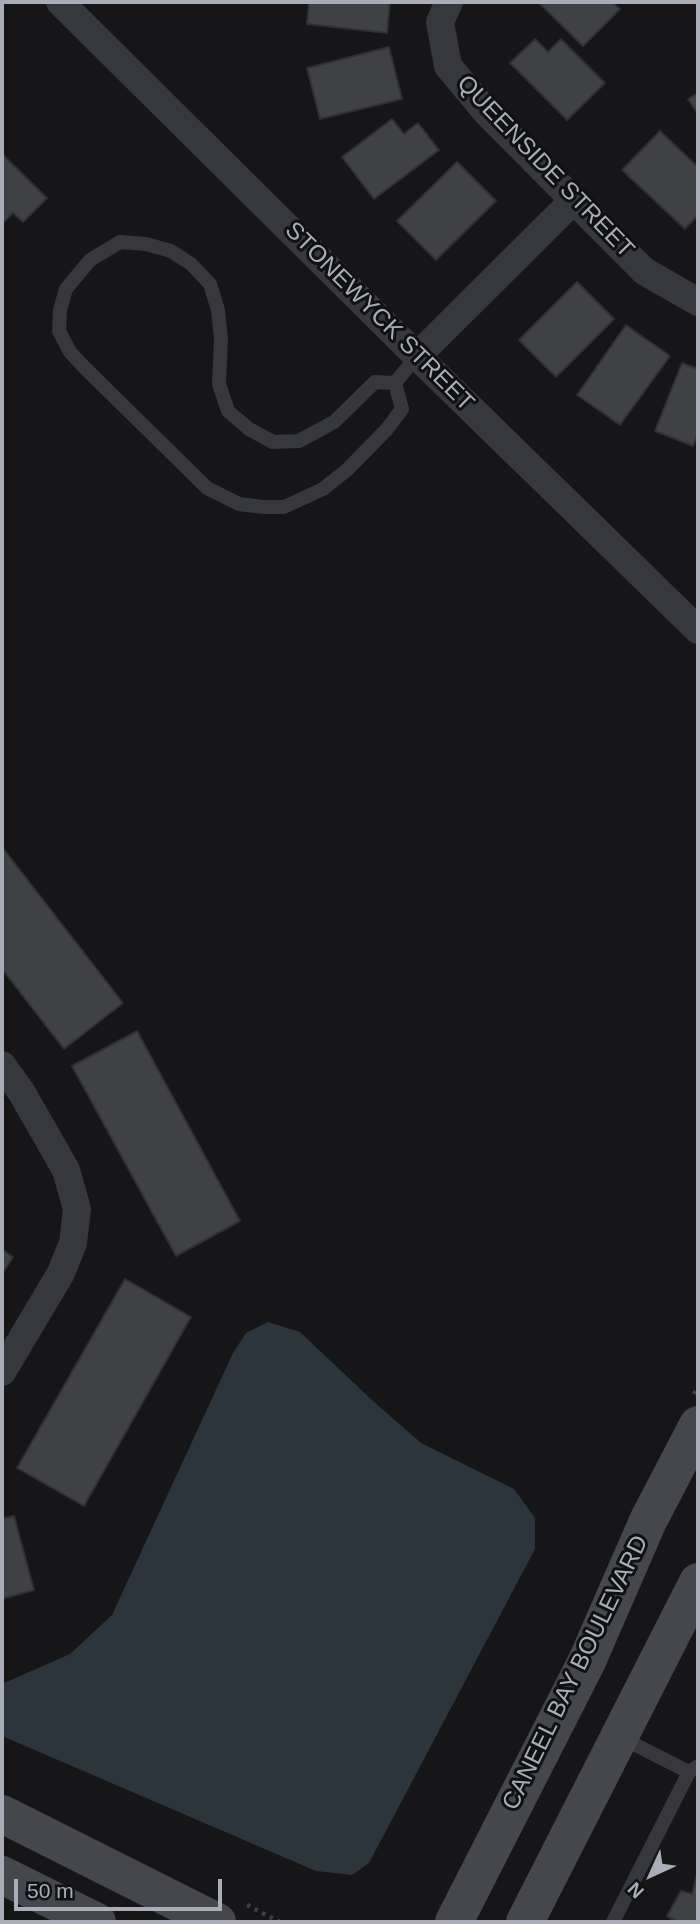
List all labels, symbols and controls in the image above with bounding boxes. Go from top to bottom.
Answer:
street label: QUEENSIDE STREET [450,70,640,264]
street label: STONEWYCK STREET [278,216,480,418]
street label: CANEEL BAY BOULEVARD [497,1531,655,1815]
north arrow [616,1840,686,1910]
scale bar [18,1864,226,1908]
text: N [624,1878,648,1902]
text: 50 m [27,1879,74,1902]

